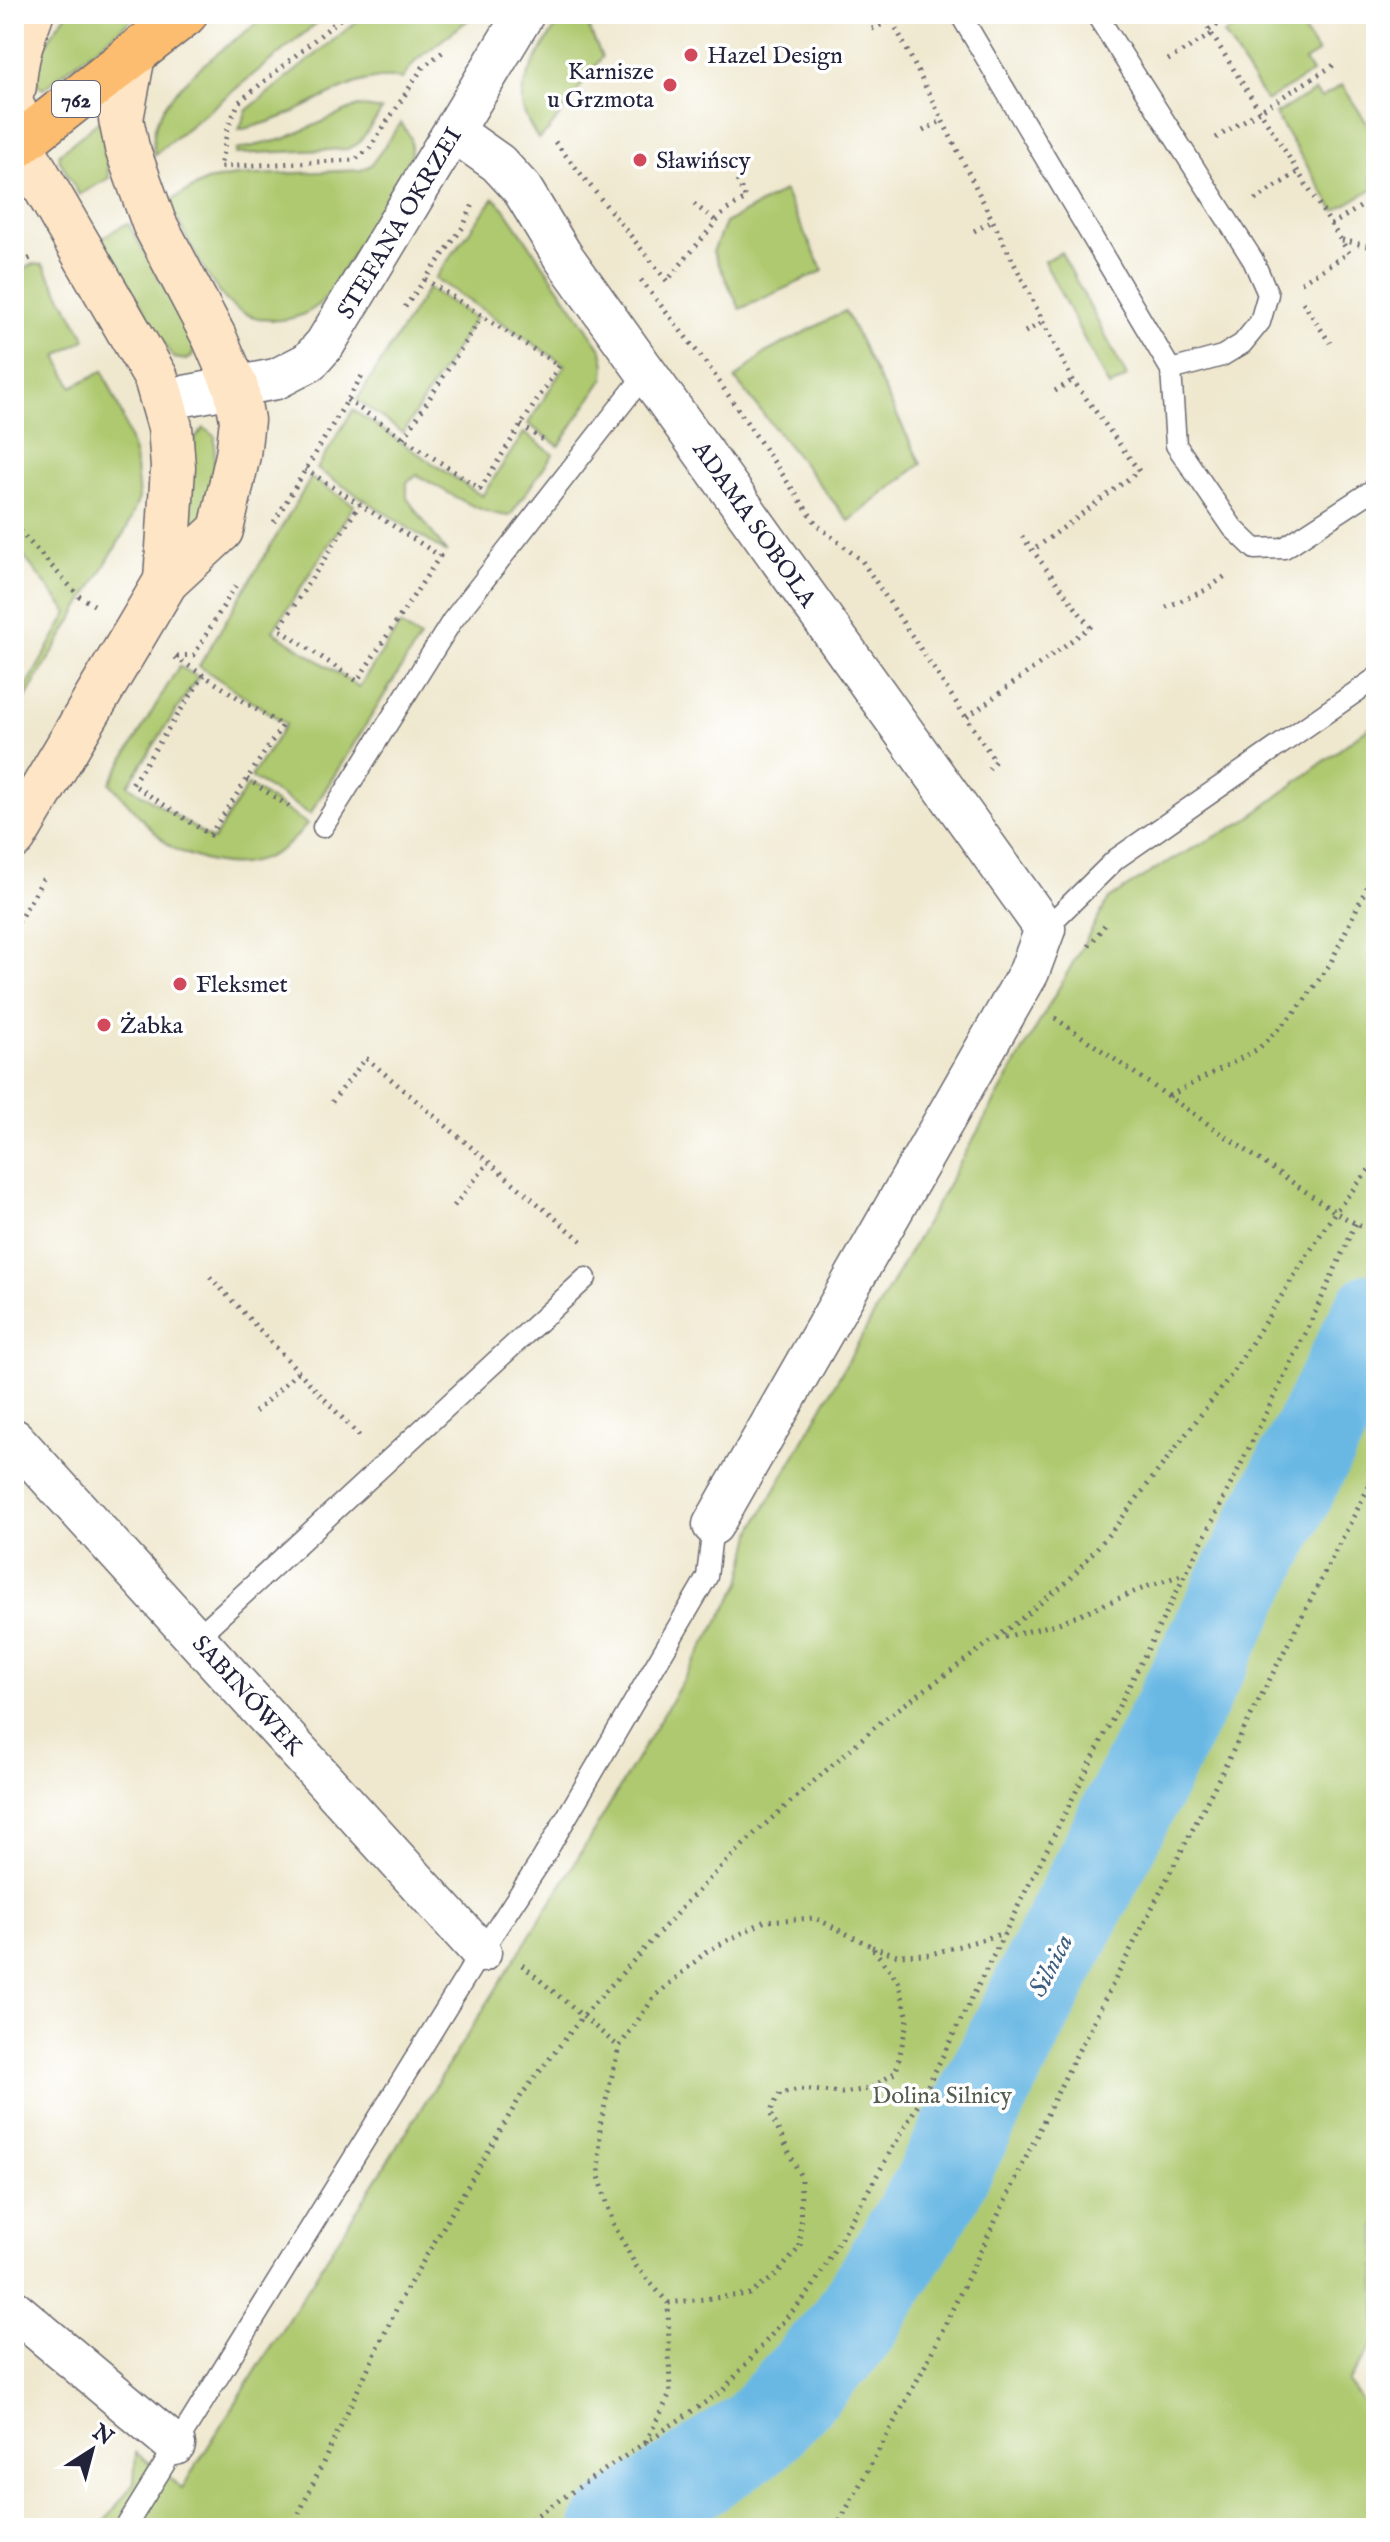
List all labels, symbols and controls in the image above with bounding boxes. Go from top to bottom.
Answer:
place label: Hazel Design [707,41,843,72]
marker: Hazel Design [682,46,700,64]
place label: Karnisze u Grzmota [547,57,655,116]
marker: Karnisze u Grzmota [661,76,679,94]
road number: 762 [52,81,100,117]
street label: STEFANA OKRZEI [331,122,470,325]
place label: Sławińscy [656,146,751,177]
marker: Sławińscy [631,151,649,169]
street label: ADAMA SOBOLA [684,435,823,615]
place label: Fleksmet [196,970,288,1001]
marker: Fleksmet [171,975,189,993]
place label: Żabka [120,1011,184,1042]
marker: Żabka [95,1016,113,1034]
street label: SABINÓWEK [185,1629,310,1763]
water label: Silnica [1022,1929,1081,2003]
park label: Dolina Silnicy [872,2081,1012,2112]
north arrow [52,2410,132,2490]
text: N [86,2418,119,2452]

